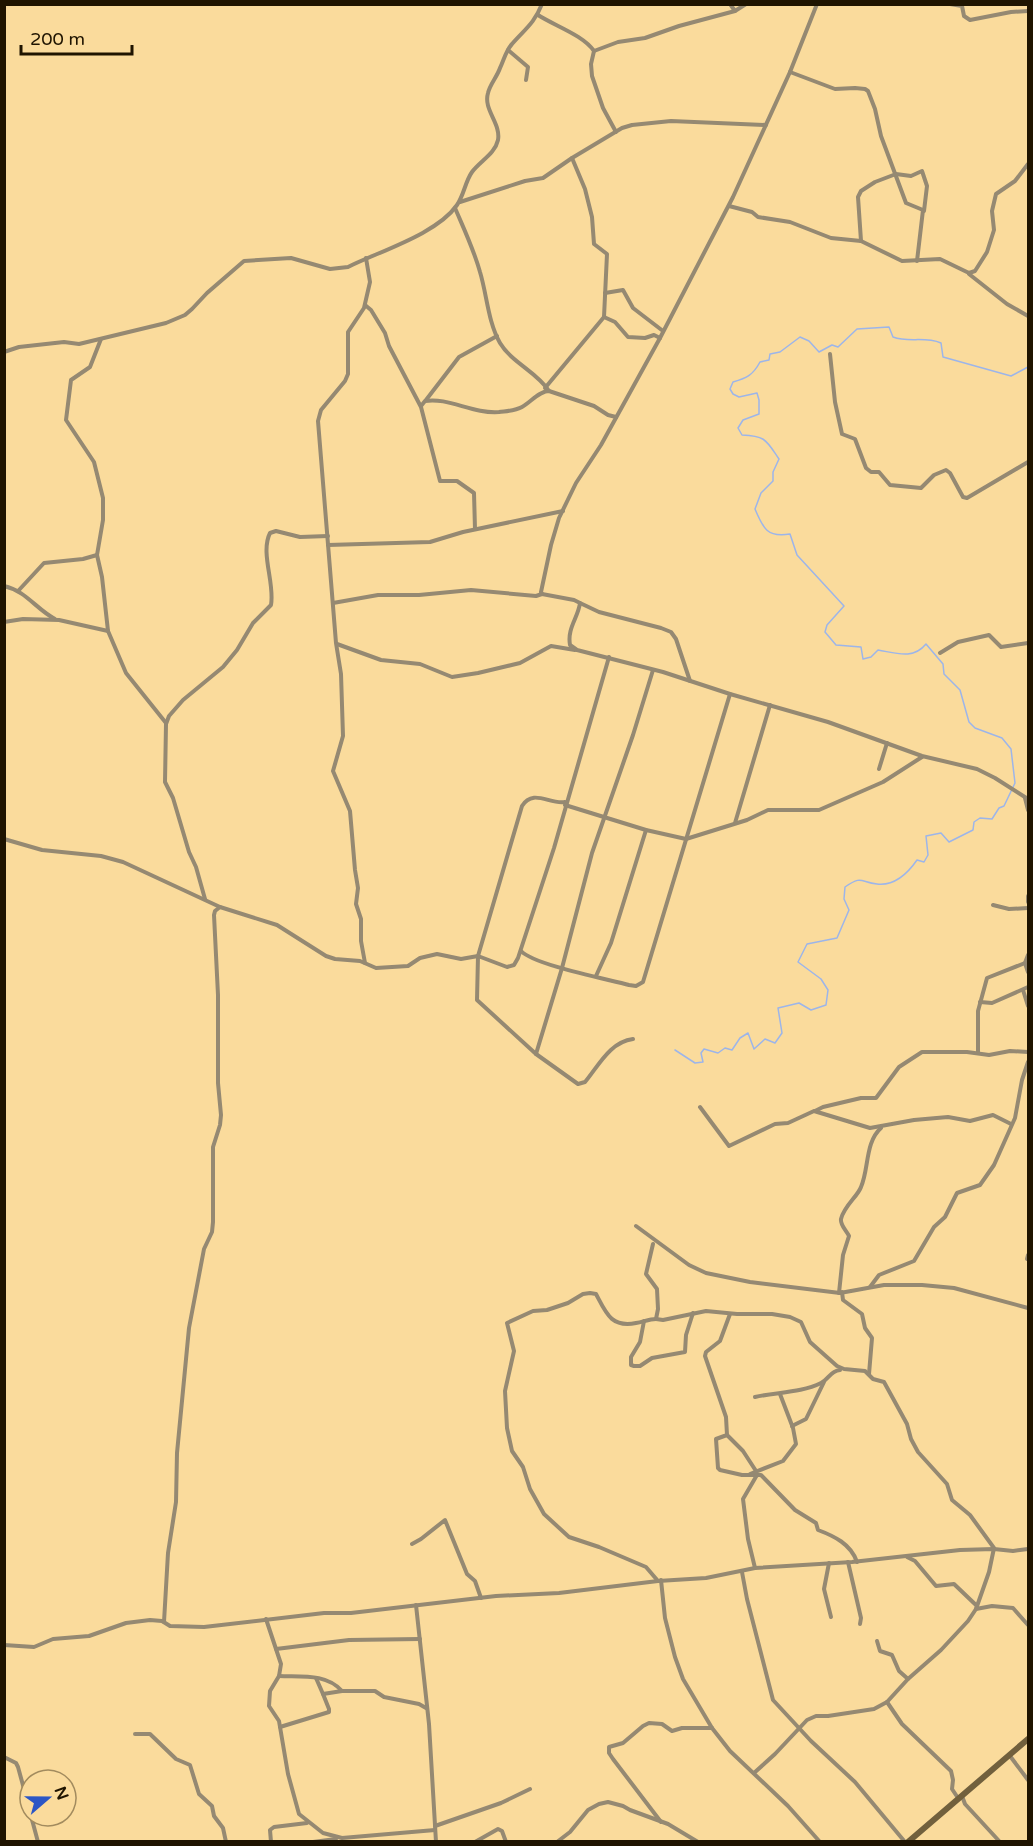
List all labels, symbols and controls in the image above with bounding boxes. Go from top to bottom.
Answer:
scale bar [21,18,132,56]
text: 200 m [30,28,85,50]
north arrow [18,1768,78,1828]
text: N [50,1784,73,1803]

